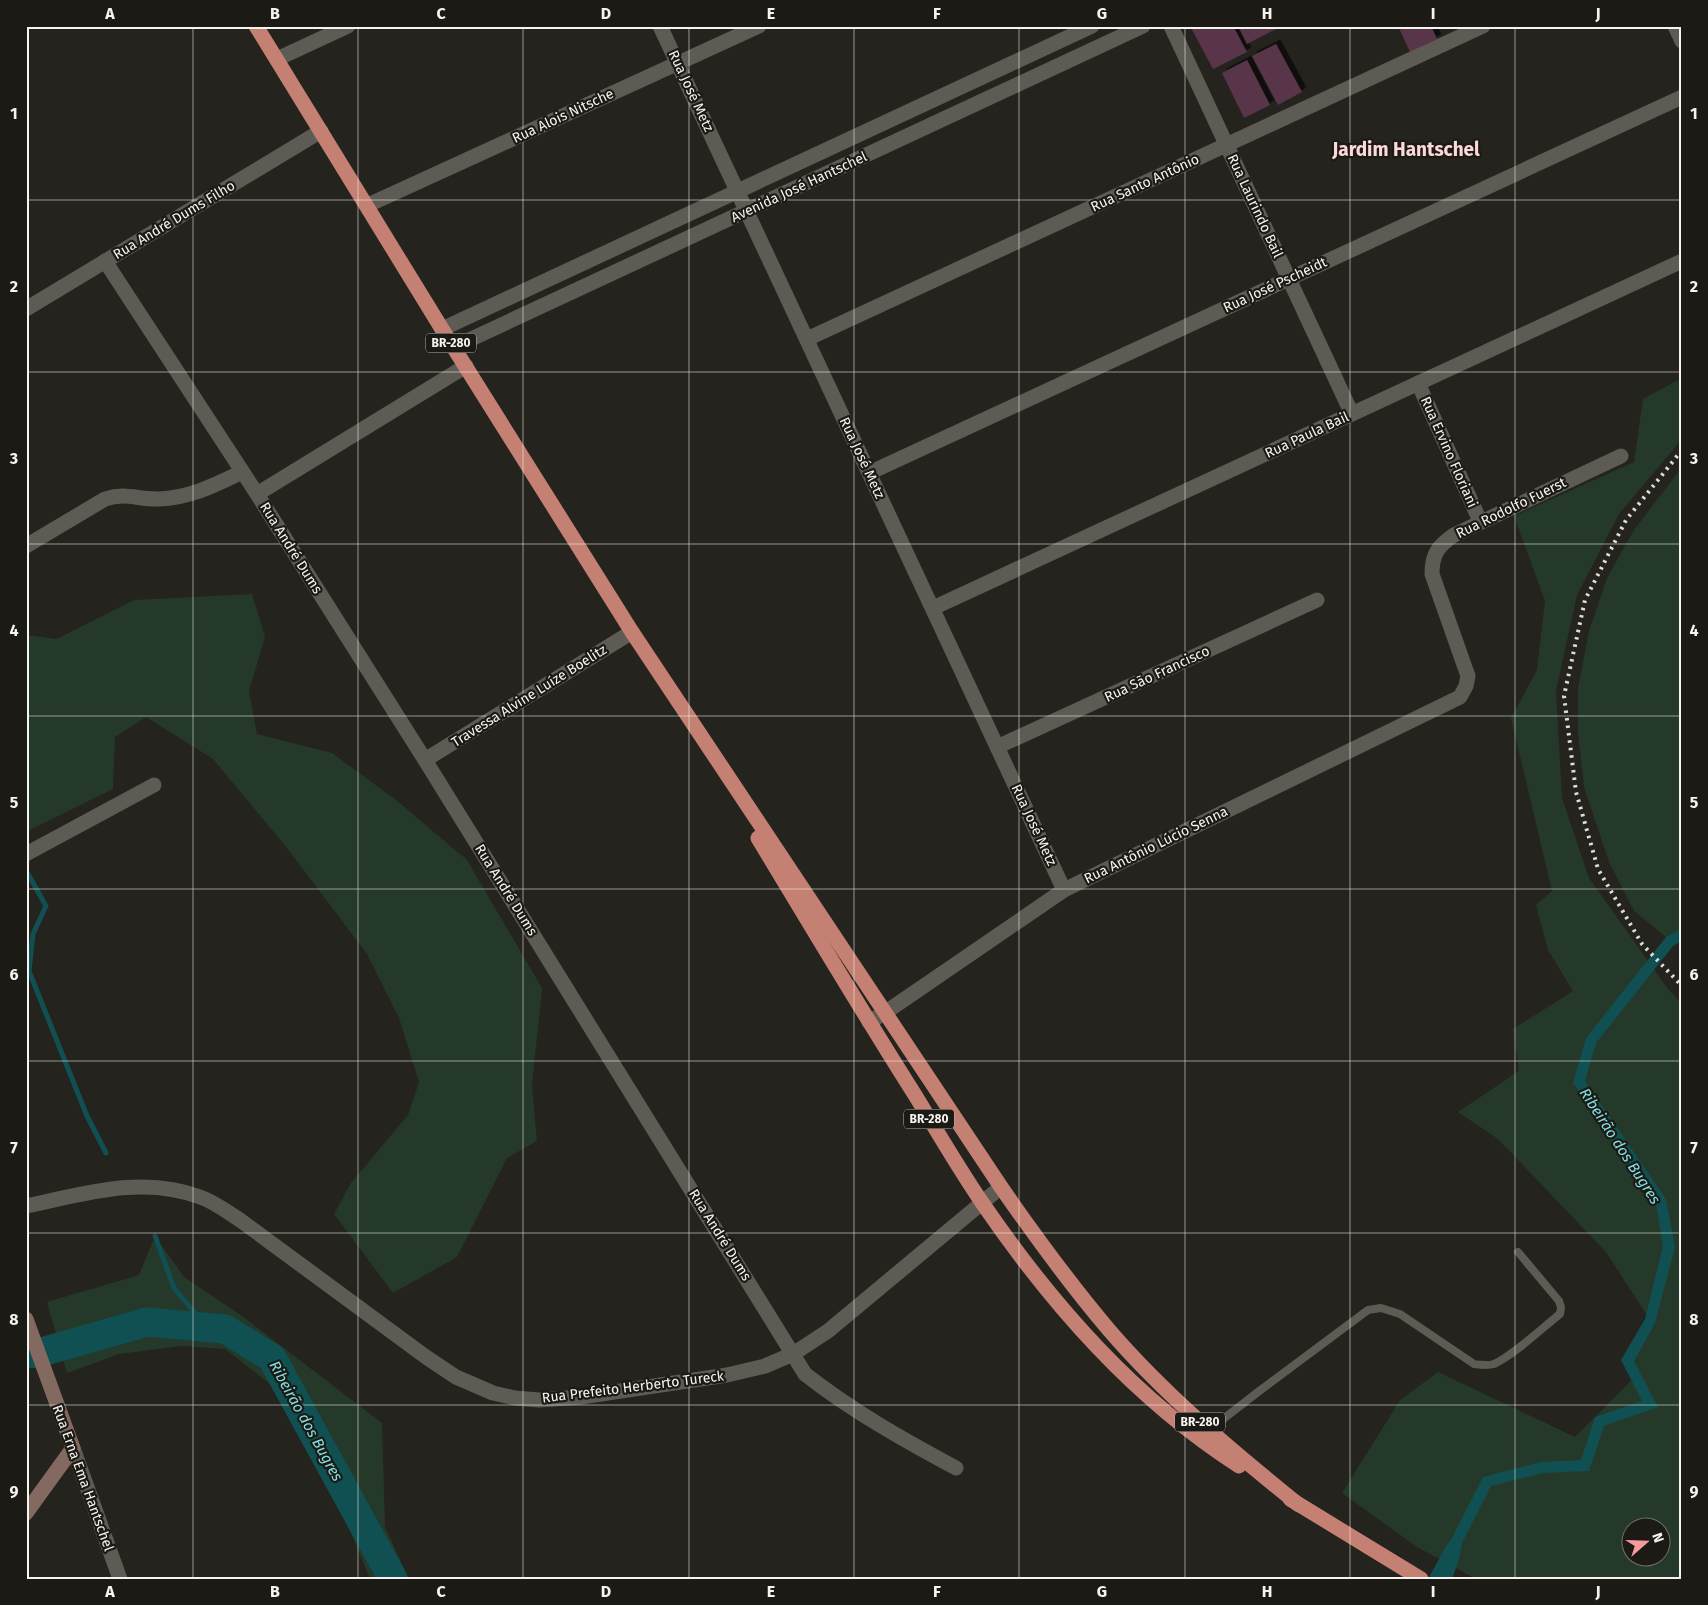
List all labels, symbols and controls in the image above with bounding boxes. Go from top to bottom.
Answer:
text: A [104,4,115,23]
text: B [270,4,280,23]
text: C [436,4,446,23]
text: D [601,4,611,23]
text: E [767,4,775,23]
text: F [933,4,941,23]
text: G [1097,4,1107,23]
text: H [1262,4,1272,23]
text: I [1431,4,1435,23]
text: J [1594,4,1601,23]
street label: Rua José Metz [665,48,717,134]
street label: Rua Alois Nitsche [510,85,616,147]
text: 1 [10,104,18,123]
text: 1 [1690,104,1698,123]
district label: Jardim Hantschel [1331,138,1480,161]
street label: Avenida José Hantschel [728,148,870,226]
street label: Rua Santo Antônio [1088,150,1202,216]
street label: Rua Laurindo Bail [1224,151,1286,261]
street label: Rua André Dums Filho [110,177,238,263]
street label: Rua José Pscheidt [1220,253,1330,316]
text: 2 [10,277,18,296]
text: 2 [1690,277,1698,296]
road number: BR-280 [426,333,476,352]
street label: Rua Ervino Floriani [1417,394,1481,510]
street label: Rua Paula Bail [1262,408,1352,462]
street label: Rua José Metz [836,415,888,501]
text: 3 [9,449,18,468]
text: 3 [1689,449,1698,468]
street label: Rua Rodolfo Fuerst [1453,474,1570,542]
street label: Rua André Dums [256,499,326,597]
text: 4 [9,621,19,640]
text: 4 [1689,621,1699,640]
street label: Travessa Alvine Luíze Boelitz [448,641,610,751]
street label: Rua São Francisco [1102,642,1212,706]
street label: Rua José Metz [1008,782,1060,868]
text: 5 [10,793,19,812]
text: 5 [1690,793,1699,812]
street label: Rua Antônio Lúcio Senna [1081,803,1231,887]
street label: Rua André Dums [471,841,541,939]
text: 6 [9,965,19,984]
text: 6 [1689,965,1699,984]
water label: Ribeirão dos Bugres [1576,1085,1664,1207]
road number: BR-280 [904,1110,954,1128]
text: 7 [10,1138,18,1157]
text: 7 [1690,1138,1698,1157]
street label: Rua André Dums [685,1186,755,1284]
text: 8 [9,1310,19,1329]
text: 8 [1689,1310,1699,1329]
water label: Ribeirão dos Bugres [265,1358,347,1484]
street label: Rua Prefeito Herberto Tureck [541,1367,726,1407]
street label: Rua Erna Ema Hantschel [49,1403,117,1553]
road number: BR-280 [1175,1412,1225,1431]
text: 9 [10,1482,19,1501]
text: 9 [1690,1482,1699,1501]
north arrow [1620,1518,1670,1568]
text: N [1648,1530,1667,1545]
text: A [104,1582,115,1601]
text: B [270,1582,280,1601]
text: C [436,1582,446,1601]
text: D [601,1582,611,1601]
text: E [767,1582,775,1601]
text: F [933,1582,941,1601]
text: G [1097,1582,1107,1601]
text: H [1262,1582,1272,1601]
text: I [1431,1582,1435,1601]
text: J [1594,1582,1601,1601]

